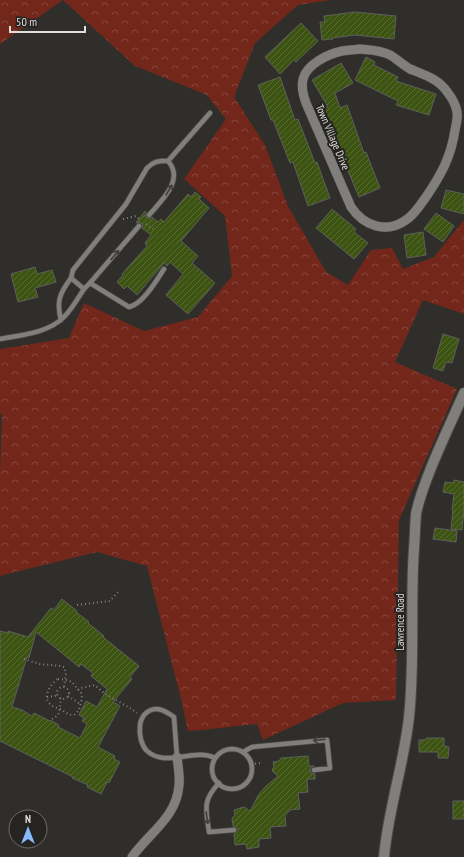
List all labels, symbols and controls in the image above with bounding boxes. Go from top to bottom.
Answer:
scale bar [10,8,85,34]
text: 50 m [16,14,37,29]
street label: Town Village Drive [313,102,353,173]
one-way arrow [165,184,173,196]
one-way arrow [110,249,119,260]
street label: Lawrence Road [393,593,407,651]
one-way arrow [313,737,326,744]
north arrow [8,809,48,849]
one-way arrow [203,811,211,824]
text: N [25,812,31,826]

